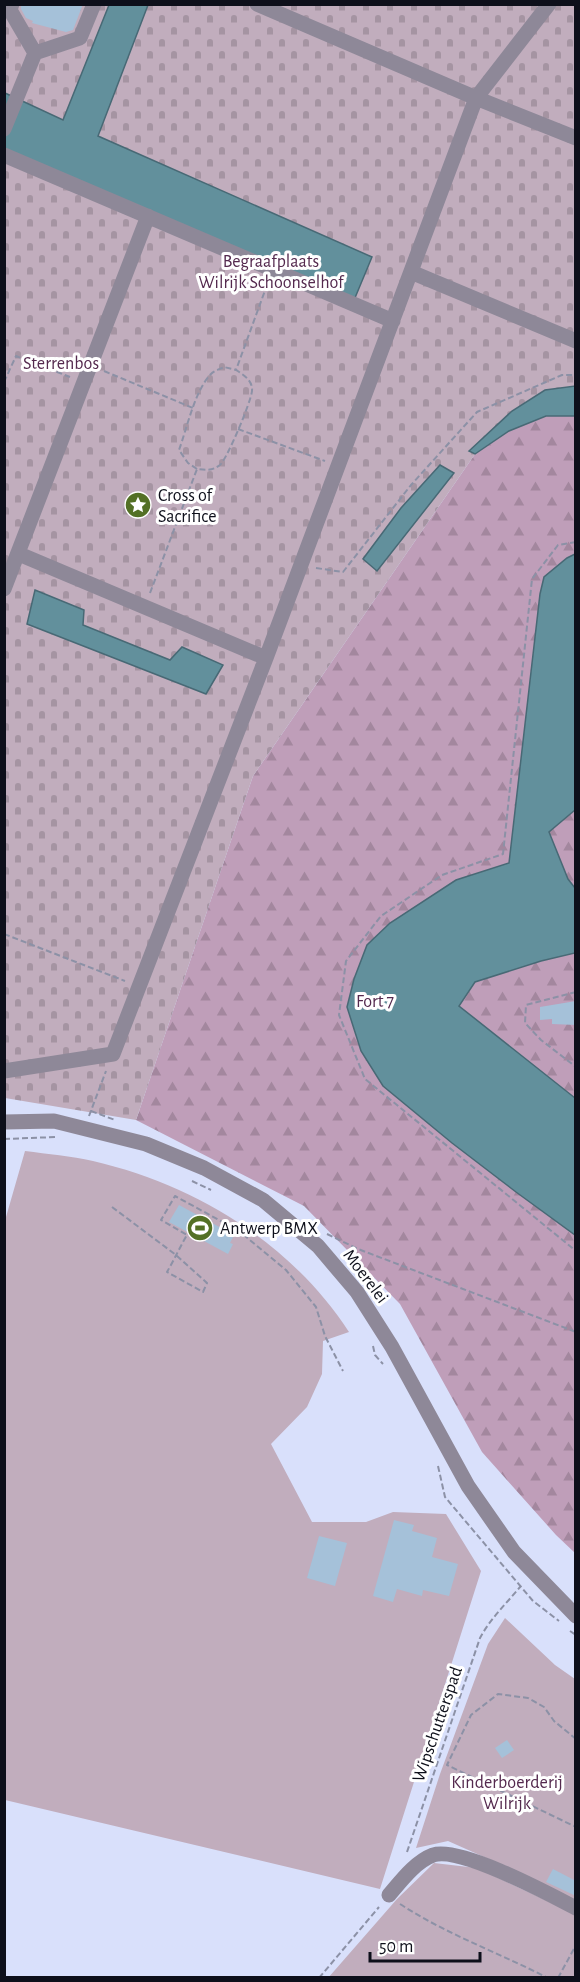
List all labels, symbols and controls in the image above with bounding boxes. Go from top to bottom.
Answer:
park label: Begraafplaats Wilrijk Schoonselhof [199,253,345,292]
park label: Sterrenbos [23,355,99,373]
place label: Cross of Sacrifice [158,487,217,526]
place icon: Cross of Sacrifice [123,490,153,520]
park label: Fort 7 [356,993,394,1011]
sports icon: Antwerp BMX [185,1213,215,1243]
place label: Antwerp BMX [220,1220,318,1238]
street label: Moerelei [339,1246,391,1307]
street label: Wipschutterspad [410,1664,466,1784]
park label: Kinderboerderij Wilrijk [451,1774,563,1813]
scale bar [370,1925,480,1963]
text: 50 m [379,1938,413,1956]

